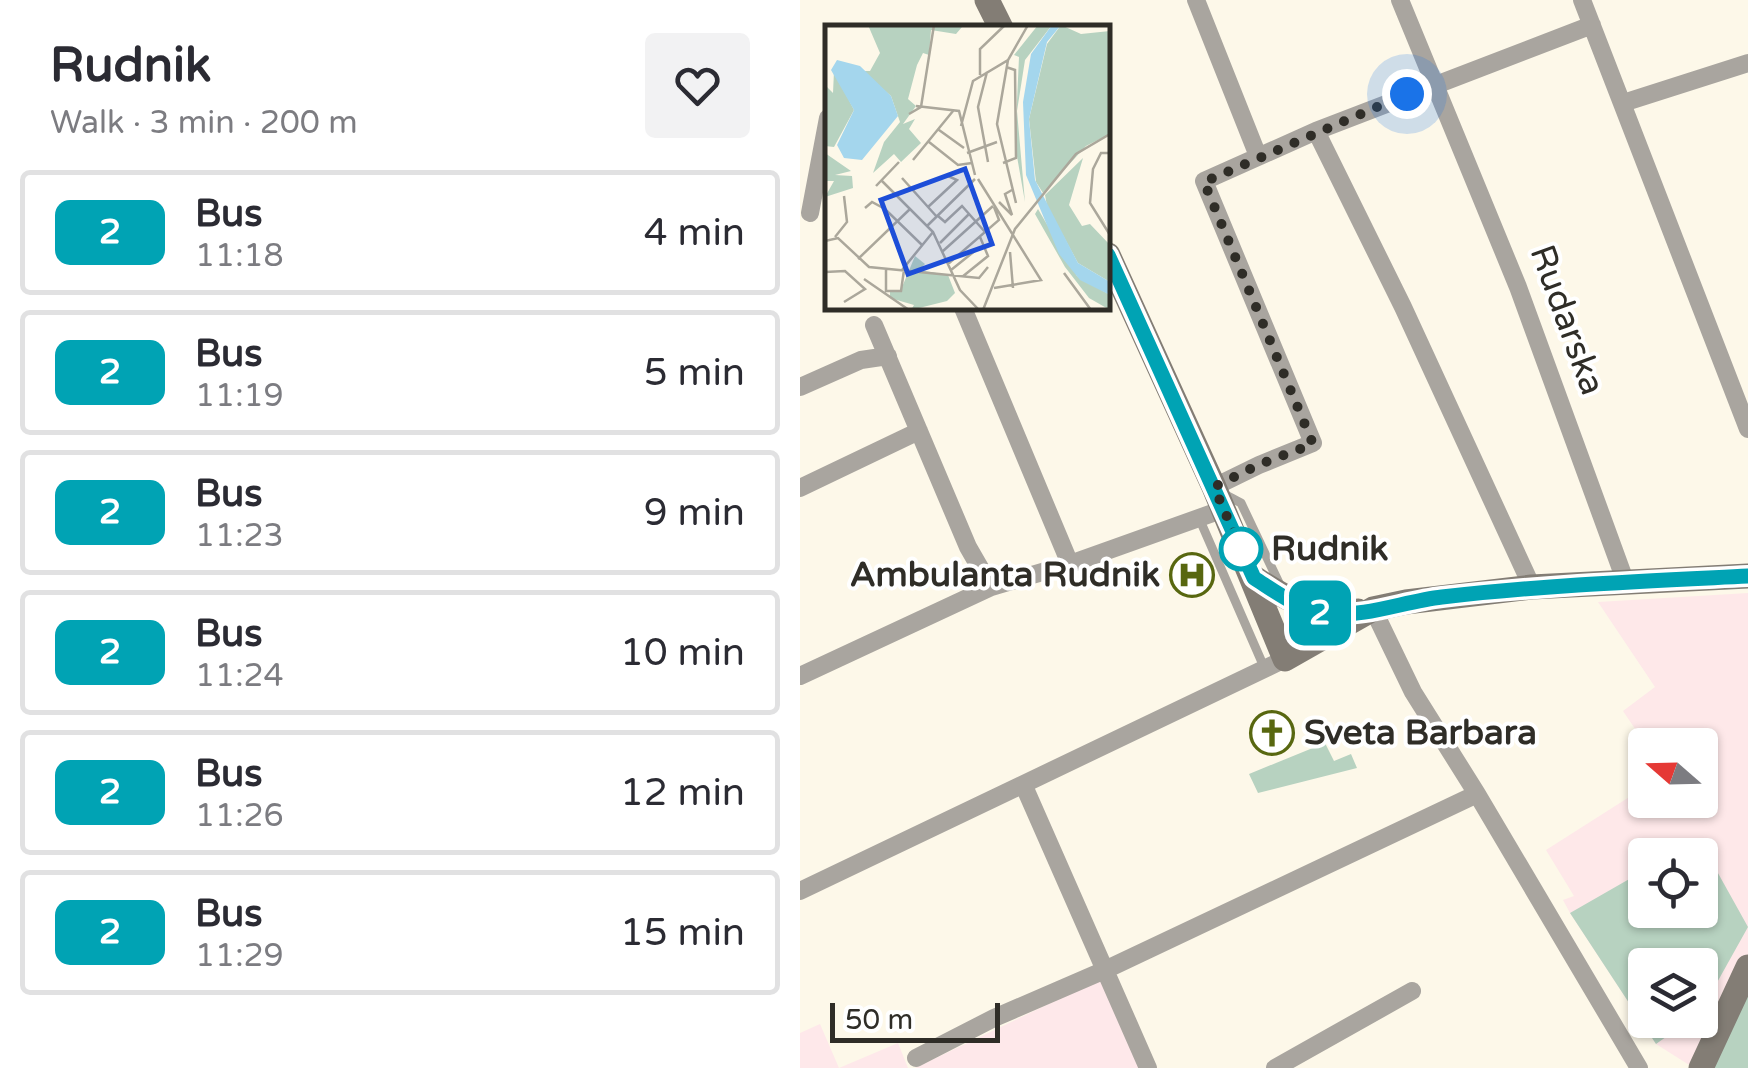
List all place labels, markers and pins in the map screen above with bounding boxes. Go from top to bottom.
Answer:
marker: Rudnik [1220,528,1262,570]
place label: Rudnik [1271,528,1388,570]
hospital icon: Ambulanta Rudnik [1169,552,1215,598]
place label: Ambulanta Rudnik [850,554,1160,596]
church icon: Sveta Barbara [1249,710,1295,756]
place label: Sveta Barbara [1304,712,1537,754]

